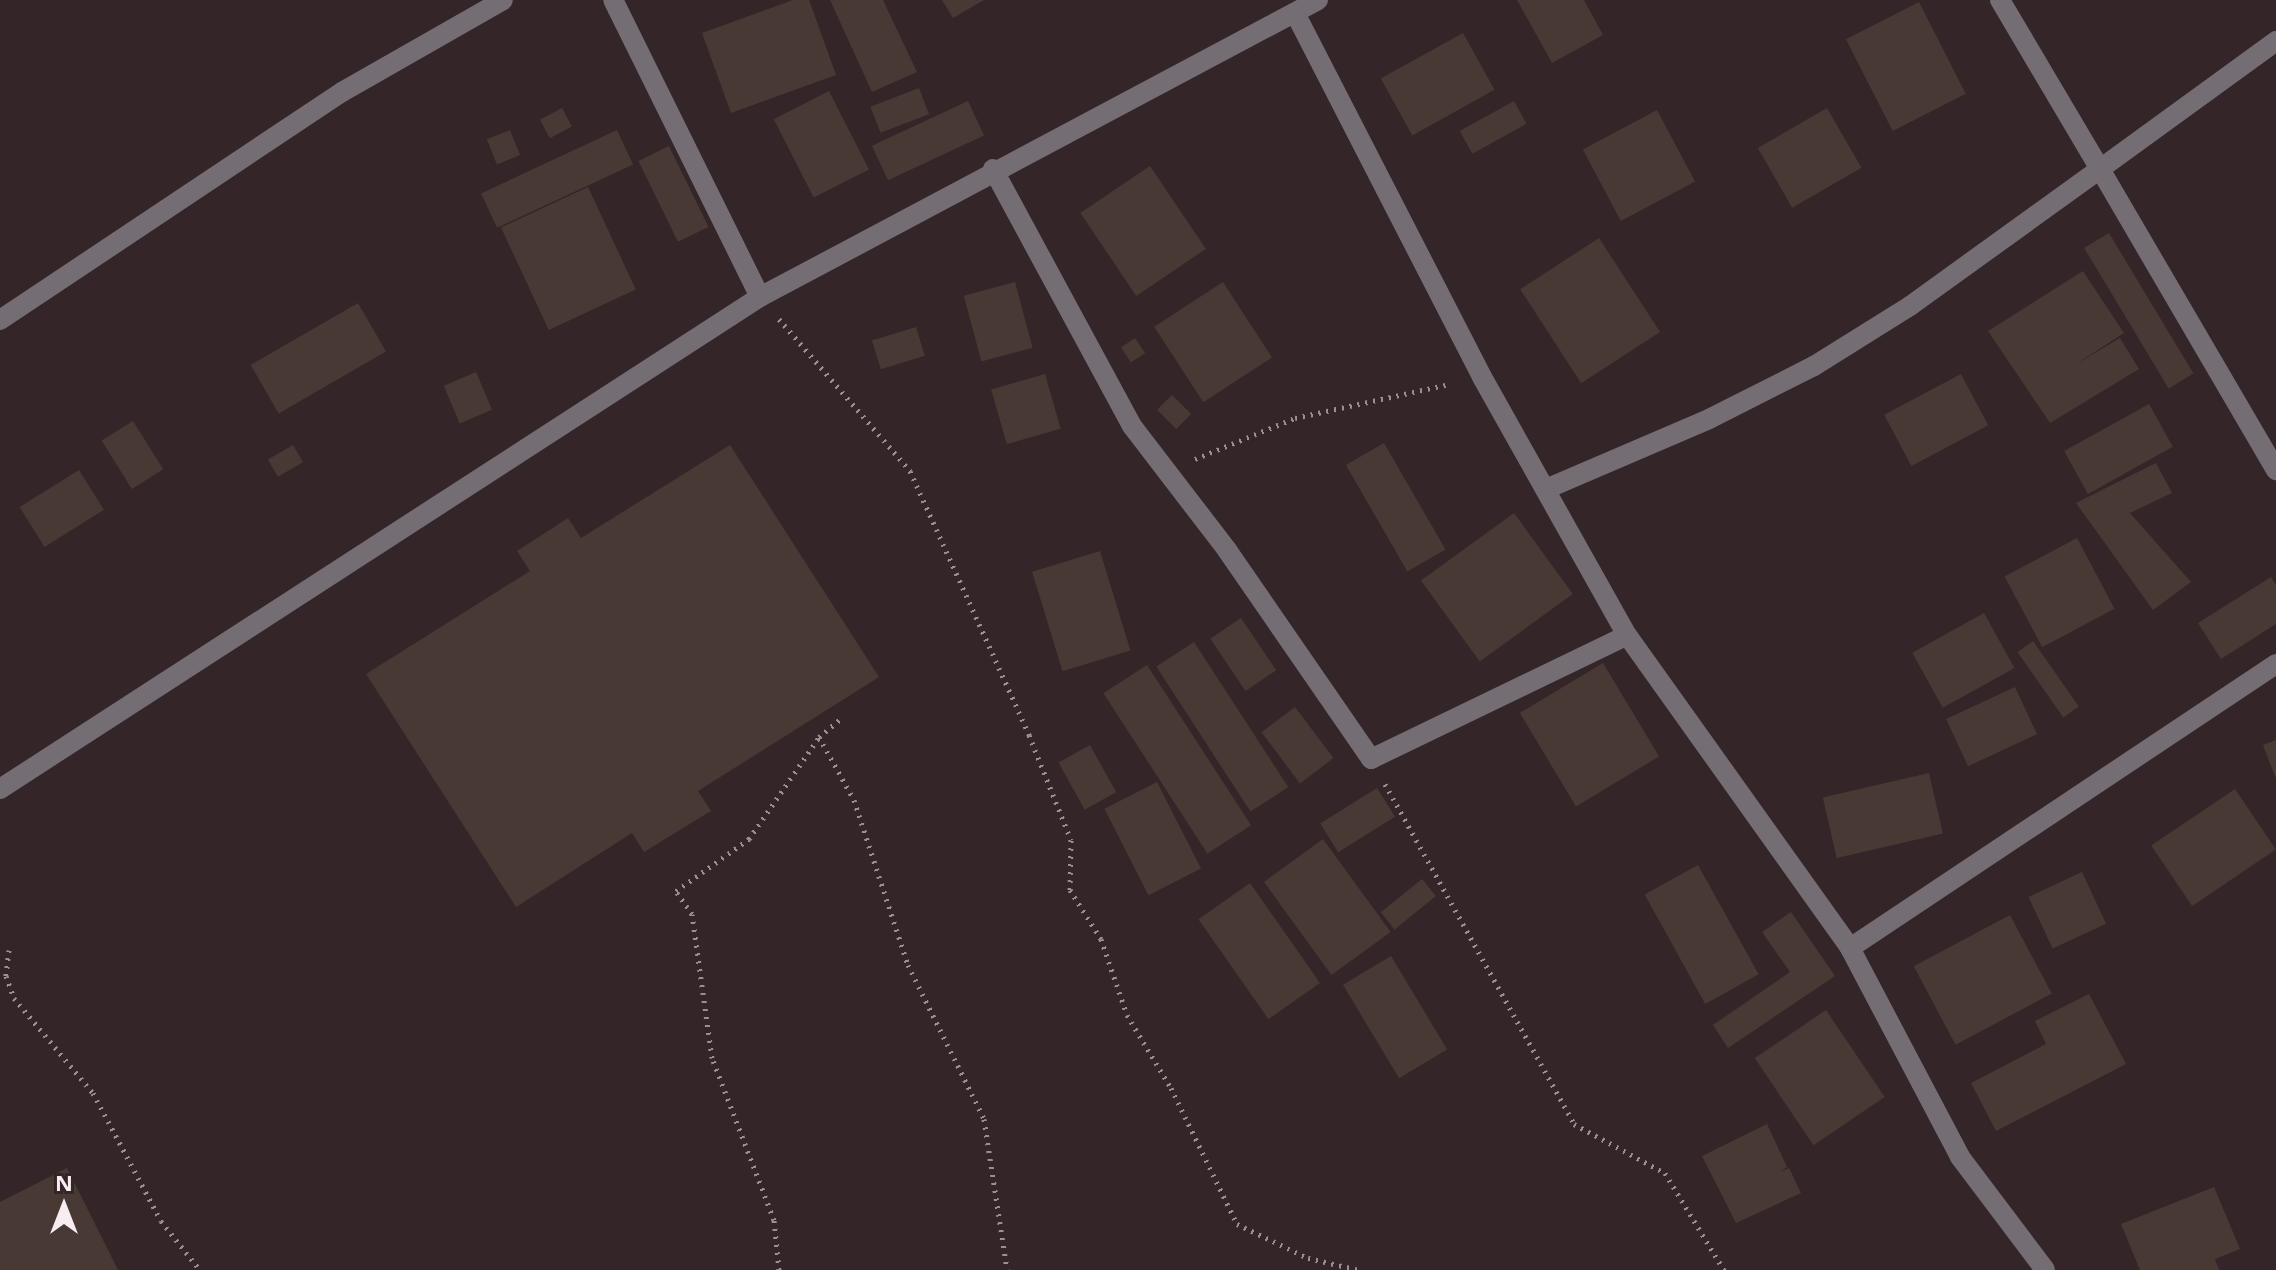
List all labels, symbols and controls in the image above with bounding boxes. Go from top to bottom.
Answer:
north arrow [24,1166,104,1246]
text: N [55,1167,73,1197]

